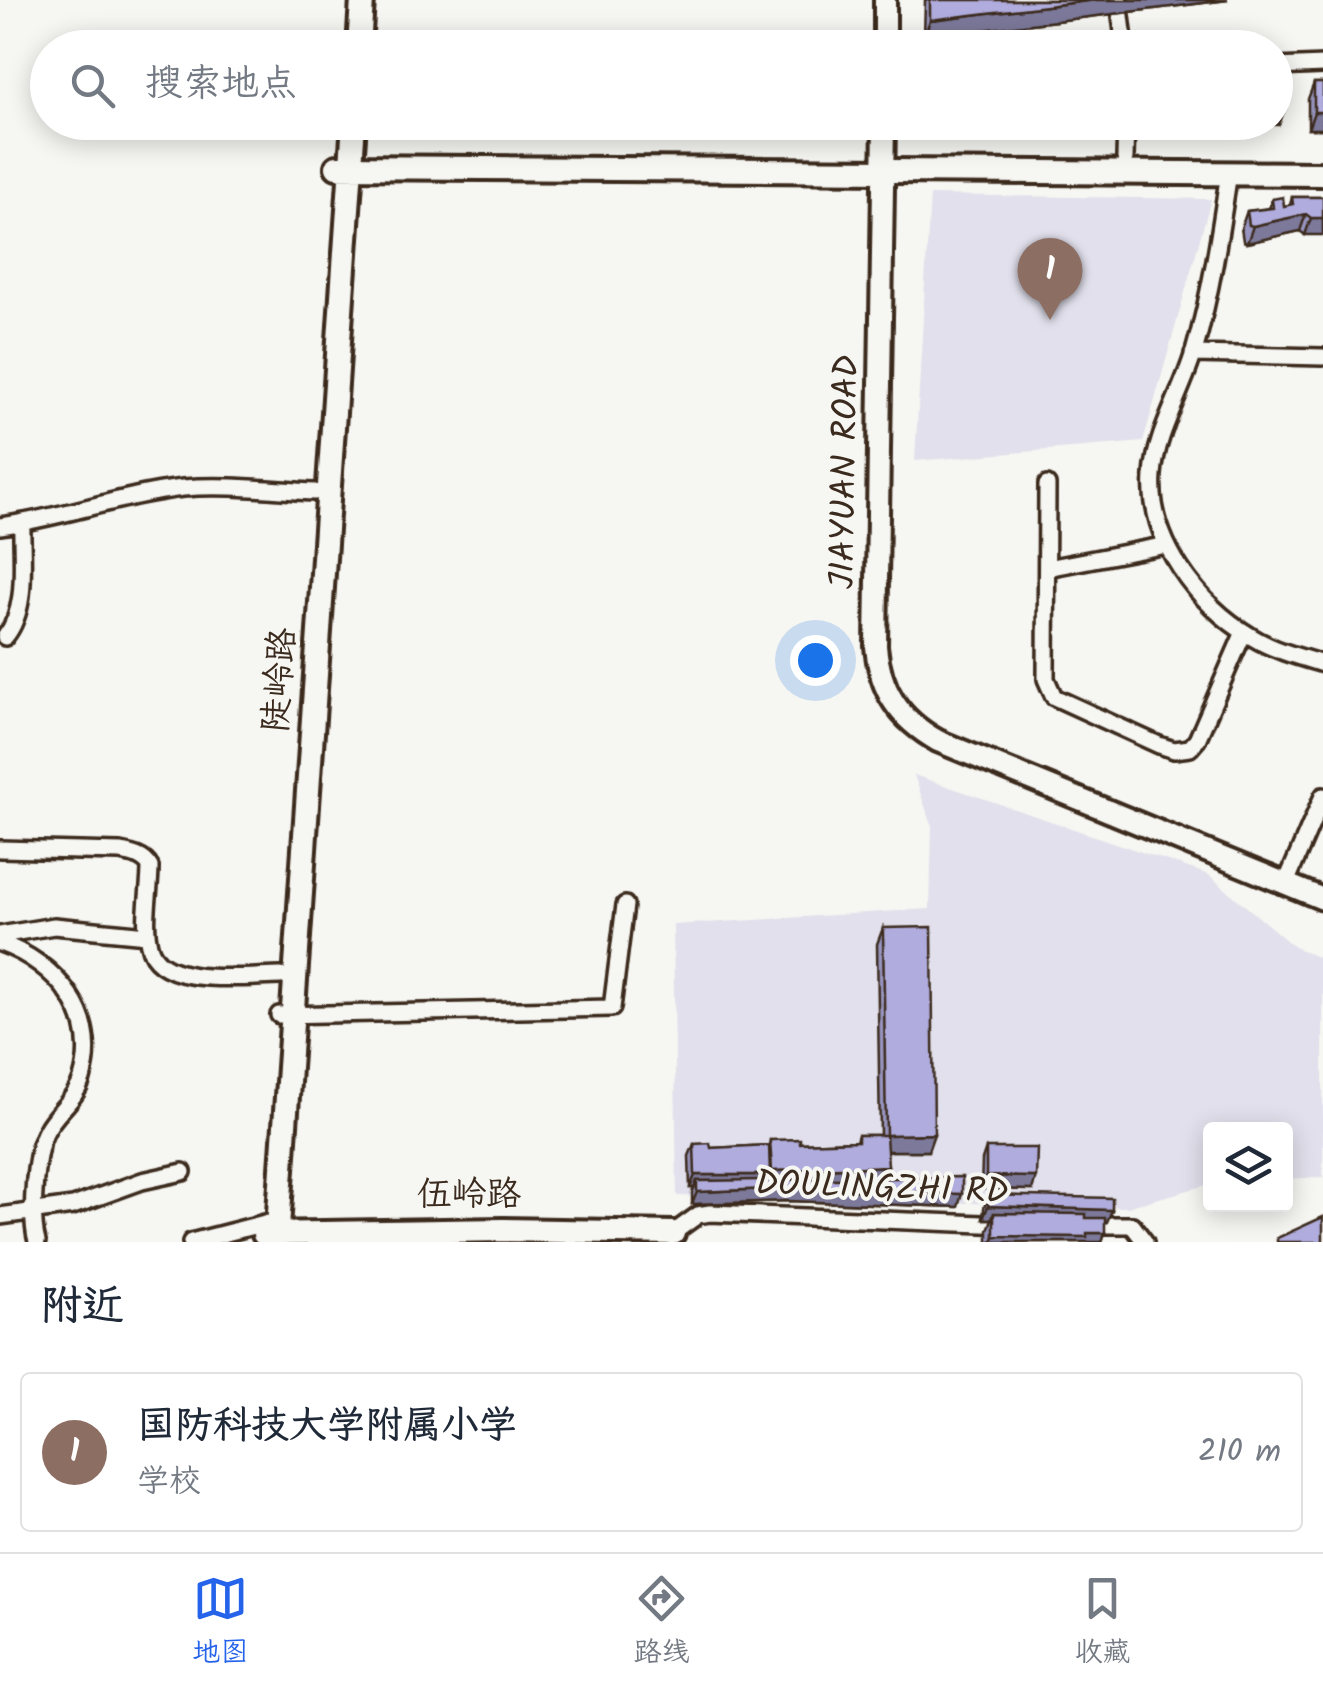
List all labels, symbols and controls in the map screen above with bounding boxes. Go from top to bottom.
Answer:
search box [30,30,1293,140]
text: 搜索地点 [145,55,297,115]
icon: search [65,58,120,113]
pin: 1 [1018,238,1082,320]
street label: JIAYUAN ROAD [816,354,876,590]
street label: 陡岭路 [249,626,313,734]
your location [790,635,841,686]
map controls [1203,1122,1293,1212]
button: layers [1203,1122,1293,1212]
street label: DOULINGZHI RD [755,1157,1009,1221]
street label: 伍岭路 [416,1168,522,1224]
text: 附近 [40,1274,124,1341]
text: 国防科技大学附属小学 [137,1397,517,1457]
text: 1 [70,1427,79,1478]
text: 210 m [1198,1427,1281,1478]
text: 学校 [137,1457,201,1508]
tab: 地图 [192,1571,249,1676]
tab: 路线 [633,1571,690,1676]
tab: 收藏 [1074,1571,1131,1676]

